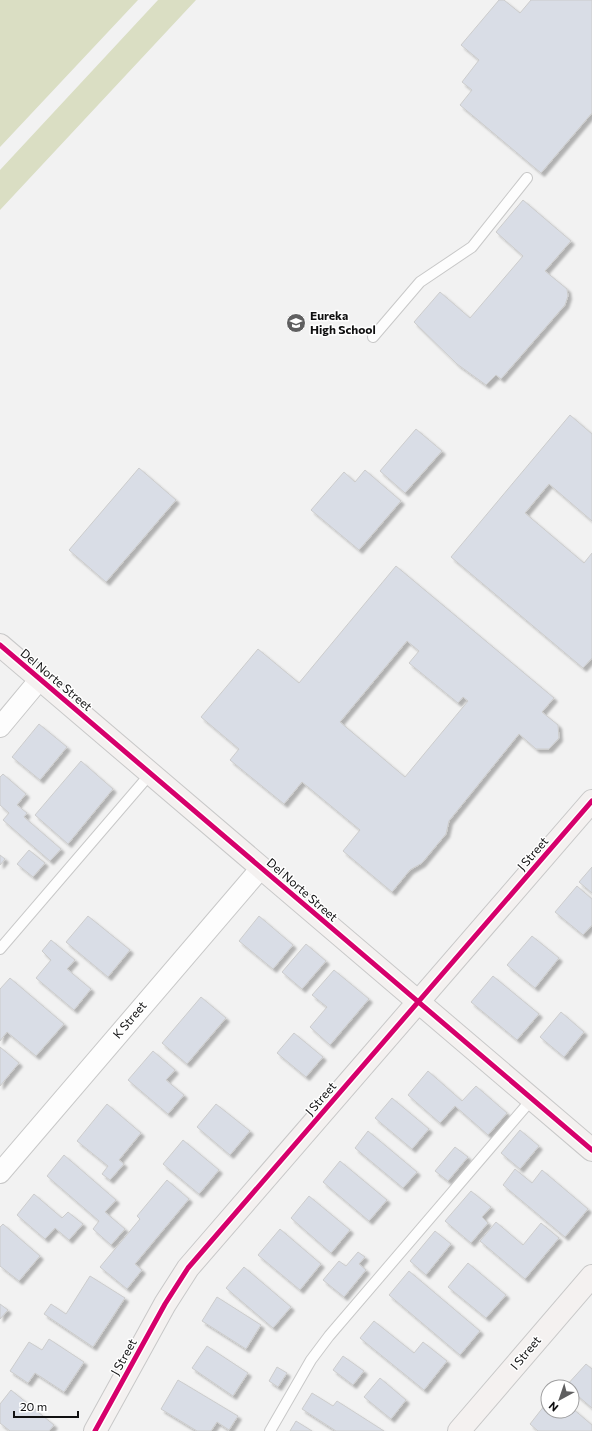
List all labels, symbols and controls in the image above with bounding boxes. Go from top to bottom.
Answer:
place label: Eureka High School [310,308,376,336]
school or university icon: Eureka High School [285,312,307,334]
street label: Del Norte Street [18,645,95,713]
street label: J Street [514,834,551,874]
street label: Del Norte Street [265,855,341,924]
street label: K Street [110,998,149,1041]
street label: J Street [302,1079,339,1119]
street label: I Street [507,1333,543,1372]
street label: J Street [107,1336,140,1378]
north arrow [540,1379,580,1419]
scale bar [14,1393,78,1419]
text: 20 m [20,1399,47,1413]
text: N [546,1399,561,1415]

